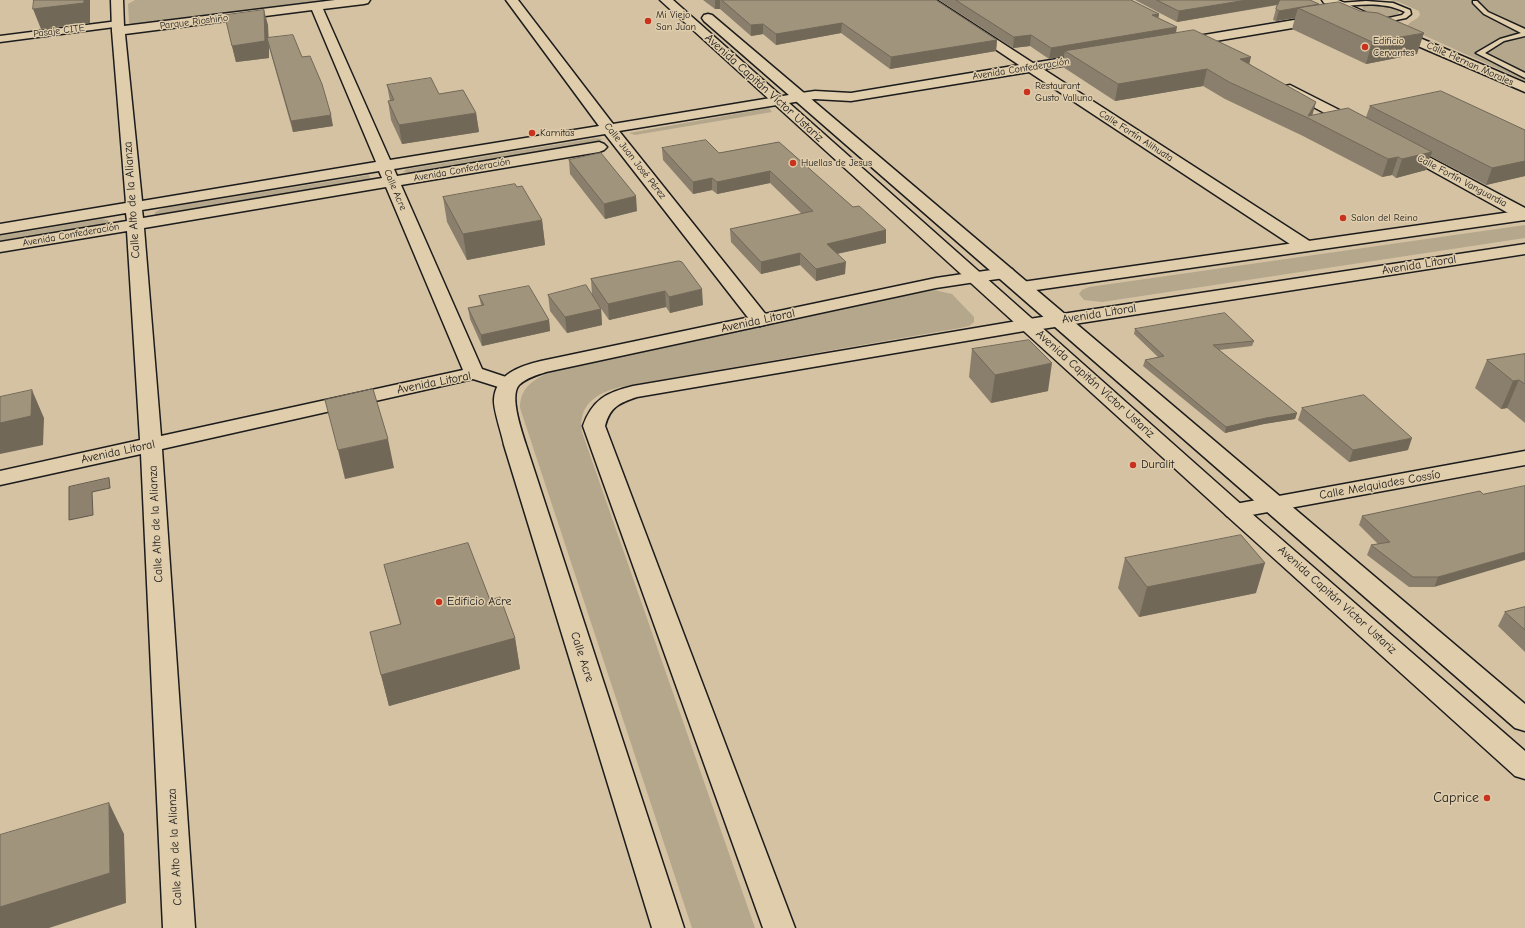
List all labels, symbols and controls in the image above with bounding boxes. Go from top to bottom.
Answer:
place label: Mi Viejo San Juan [656,9,696,32]
street label: Parque Rioshiño [159,12,229,32]
marker: Mi Viejo San Juan [643,16,653,26]
street label: Pasaje CITE [33,22,85,40]
street label: Avenida Capitán Víctor Ustariz [702,31,826,145]
place label: Edificio Cervantes [1373,35,1415,58]
street label: Calle Hernan Morales [1425,39,1515,89]
marker: Edificio Cervantes [1360,42,1370,52]
street label: Avenida Confederación [972,55,1070,83]
place label: Restaurant Gusto Valluno [1035,80,1093,104]
marker: Restaurant Gusto Valluno [1022,87,1032,97]
street label: Calle Fortín Alihuata [1097,108,1175,164]
street label: Calle Juan José Pérez [602,121,668,201]
place label: Karnitas [540,127,574,139]
marker: Karnitas [527,128,537,138]
street label: Calle Alto de la Alianza [121,141,143,259]
street label: Calle Fortín Vanguardia [1415,152,1509,210]
street label: Avenida Confederación [413,156,511,184]
place label: Huellas de Jesus [801,157,872,169]
marker: Huellas de Jesus [788,158,798,168]
street label: Calle Acre [381,168,409,212]
place label: Salon del Reino [1351,212,1418,224]
marker: Salon del Reino [1338,213,1348,223]
street label: Avenida Confederación [22,221,120,249]
street label: Avenida Litoral [1381,252,1457,278]
street label: Avenida Litoral [1061,301,1137,327]
street label: Avenida Litoral [720,306,796,336]
street label: Avenida Capitán Víctor Ustariz [1033,327,1157,441]
street label: Avenida Litoral [396,369,472,397]
street label: Avenida Litoral [80,437,156,467]
place label: Duralit [1141,458,1174,472]
marker: Duralit [1128,460,1138,470]
street label: Calle Alto de la Alianza [146,465,166,583]
street label: Calle Melquiades Cossío [1318,467,1442,503]
street label: Avenida Capitán Víctor Ustariz [1275,543,1399,657]
place label: Edificio Acre [447,595,512,609]
marker: Edificio Acre [434,597,444,607]
street label: Calle Acre [567,630,597,684]
street label: Calle Alto de la Alianza [165,788,185,906]
place label: Caprice [1433,790,1479,806]
marker: Caprice [1482,793,1492,803]

